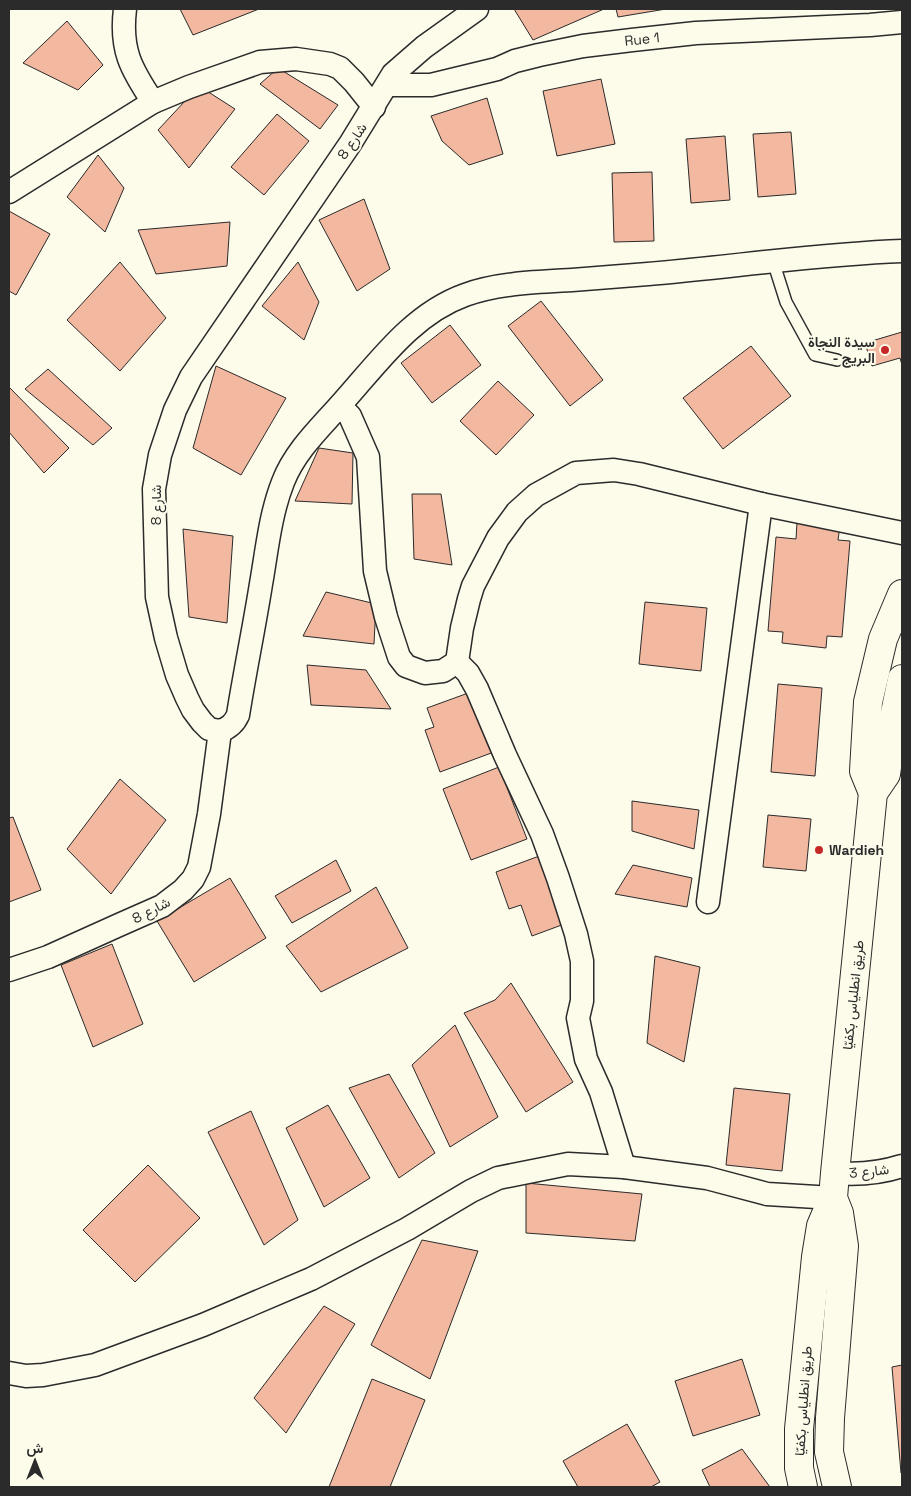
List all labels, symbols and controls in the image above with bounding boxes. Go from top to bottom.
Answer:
street label: Rue 1 [624,28,660,50]
street label: شارع 8 [333,119,372,164]
place label: سيدة النجاة - البريج [808,333,875,368]
marker: سيدة النجاة - البريج [879,344,891,356]
street label: شارع 8 [147,485,167,525]
place label: Wardieh [829,841,884,859]
marker: Wardieh [813,844,825,856]
street label: شارع 8 [129,893,174,929]
street label: طريق انطلياس بكفيّا [838,939,868,1051]
street label: شارع 3 [848,1160,890,1184]
street label: طريق انطلياس بكفيّا [790,1345,816,1457]
north arrow [10,1436,60,1486]
text: ش [27,1439,44,1457]

